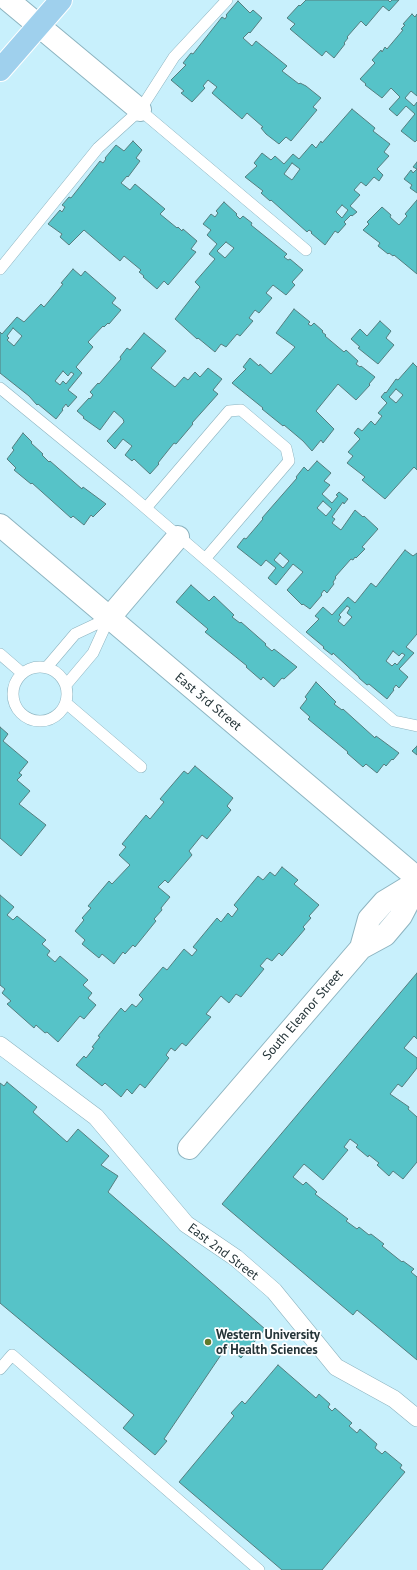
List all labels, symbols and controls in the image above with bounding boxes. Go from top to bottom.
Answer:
street label: East 3rd Street [172,670,244,734]
street label: South Eleanor Street [259,967,347,1063]
street label: East 2nd Street [185,1220,261,1284]
place label: Western University of Health Sciences [216,1327,320,1358]
marker: Western University of Health Sciences [203,1337,213,1347]

